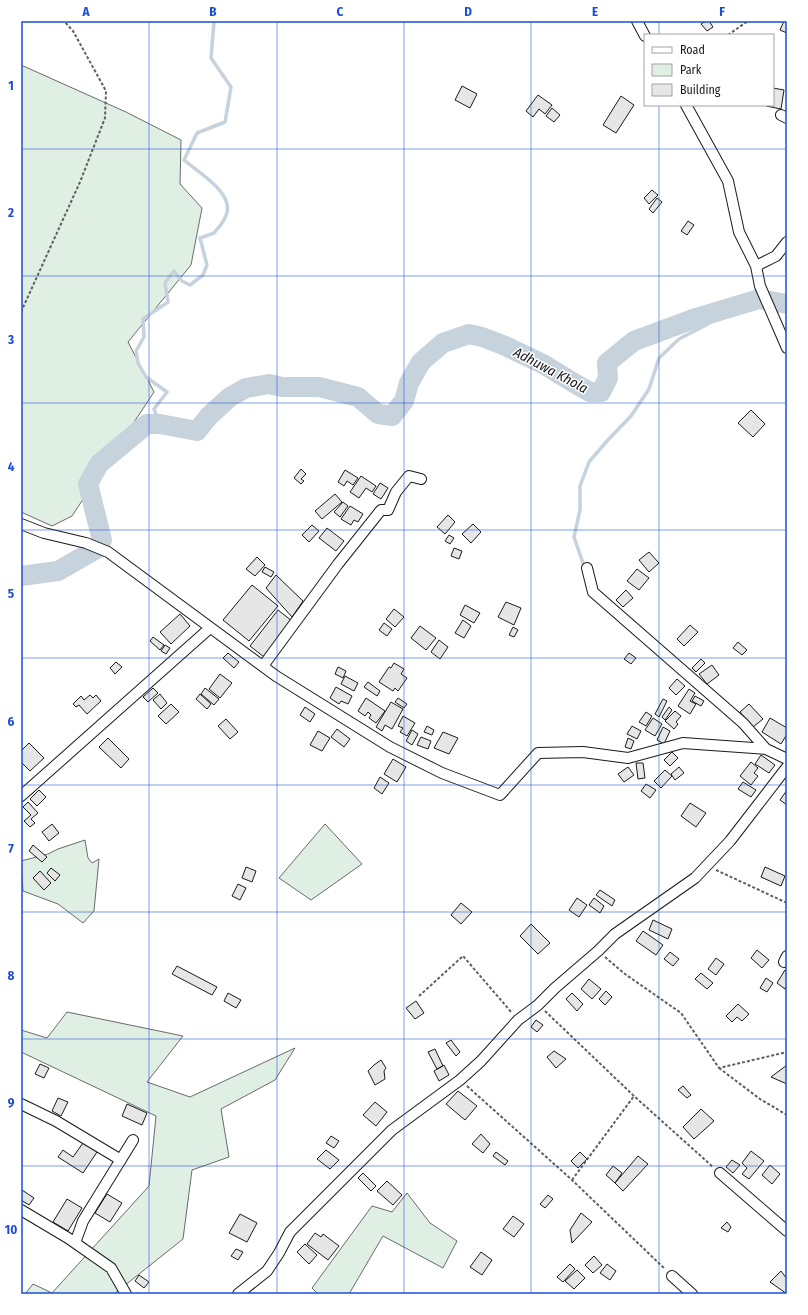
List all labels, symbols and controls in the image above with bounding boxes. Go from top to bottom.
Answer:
text: A [81,4,90,19]
text: B [209,4,217,19]
text: C [337,4,344,19]
text: D [464,4,472,19]
text: E [592,4,598,19]
text: F [719,4,725,19]
legend [644,34,774,106]
text: Road [680,43,705,57]
text: Park [680,63,702,77]
text: 1 [8,78,14,93]
text: Building [680,83,721,97]
text: 2 [7,205,14,220]
text: 3 [7,332,14,347]
water label: Adhuwa Khola [510,343,591,397]
text: 4 [8,459,15,474]
text: 5 [8,586,14,601]
text: 6 [8,714,15,729]
text: 7 [8,841,14,856]
text: 8 [8,968,15,983]
text: 9 [8,1095,15,1110]
text: 10 [5,1222,17,1237]

